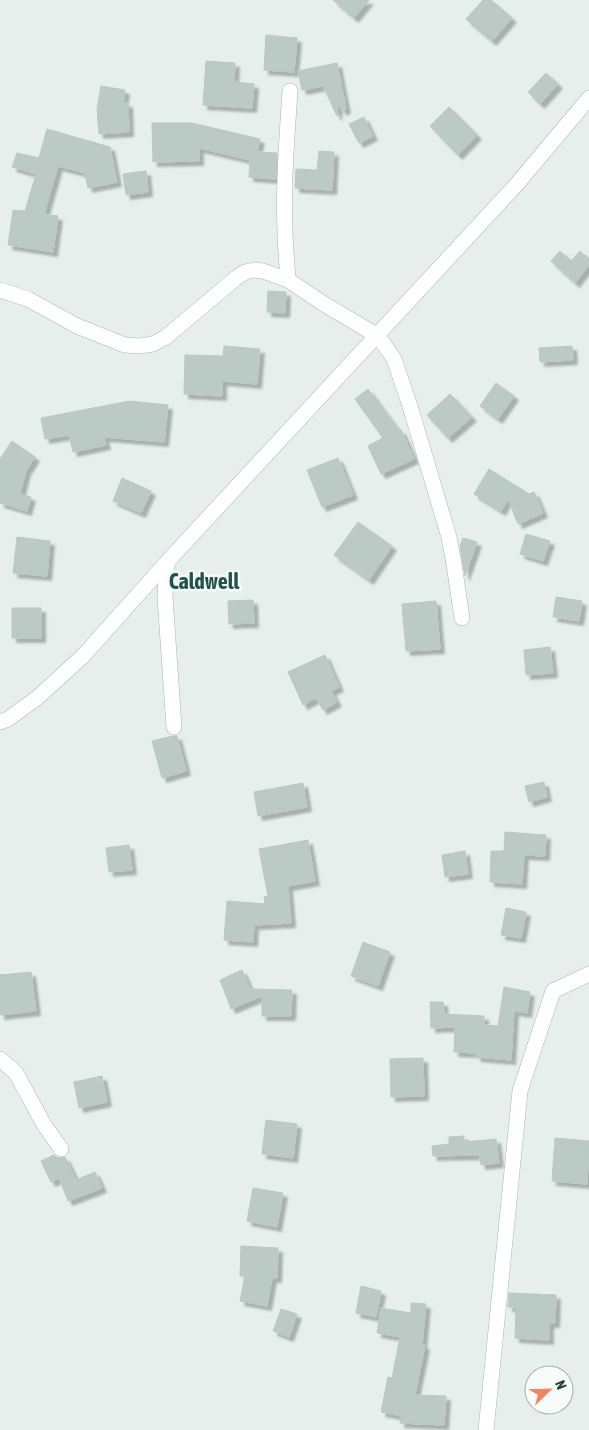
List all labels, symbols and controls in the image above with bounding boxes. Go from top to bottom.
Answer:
district label: Caldwell [169,568,241,594]
north arrow [524,1365,574,1415]
text: N [552,1378,570,1392]

